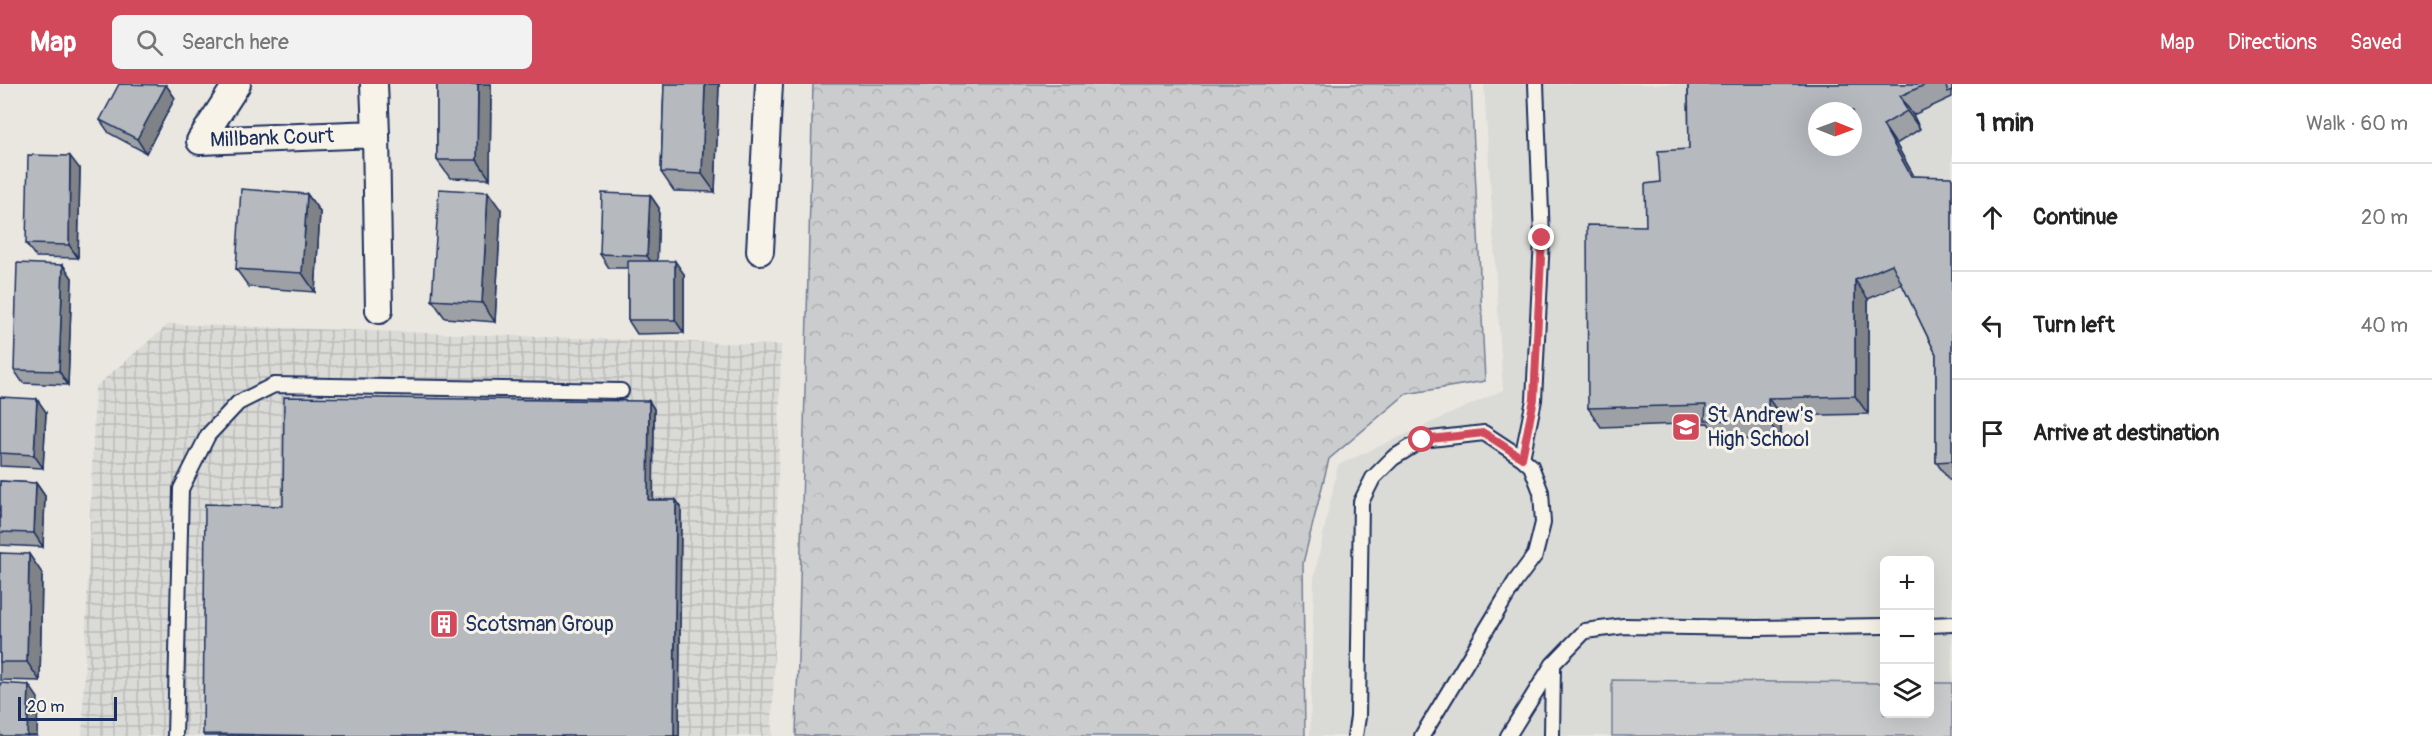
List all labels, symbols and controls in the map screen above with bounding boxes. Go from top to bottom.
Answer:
search box [112,15,532,69]
text: Map [30,25,76,60]
icon: search [133,26,166,59]
text: Search here [181,28,289,56]
text: Map [2160,29,2195,56]
text: Directions [2228,29,2317,56]
text: Saved [2350,29,2402,56]
north arrow [1808,102,1862,156]
text: 1 min [1976,107,2034,139]
text: Walk · 60 m [2306,111,2408,136]
street label: Millbank Court [209,122,335,154]
icon: ahead [1976,201,2009,234]
text: Continue [2033,203,2117,231]
text: 20 m [2361,205,2408,230]
route end [1528,224,1554,250]
icon: left [1976,309,2009,342]
text: Turn left [2033,311,2115,339]
text: 40 m [2361,313,2408,338]
place label: St Andrew's High School [1707,402,1814,453]
school or university icon: St Andrew's High School [1670,411,1702,443]
icon: arrive [1976,417,2009,450]
text: Arrive at destination [2033,419,2219,447]
route start [1408,426,1434,452]
map controls [1880,556,1934,718]
button: + [1880,556,1934,610]
building icon: Scotsman Group [428,608,460,640]
button: − [1880,610,1934,664]
place label: Scotsman Group [465,611,614,638]
button: layers [1880,664,1934,718]
scale bar [18,694,117,722]
text: 20 m [27,697,65,717]

